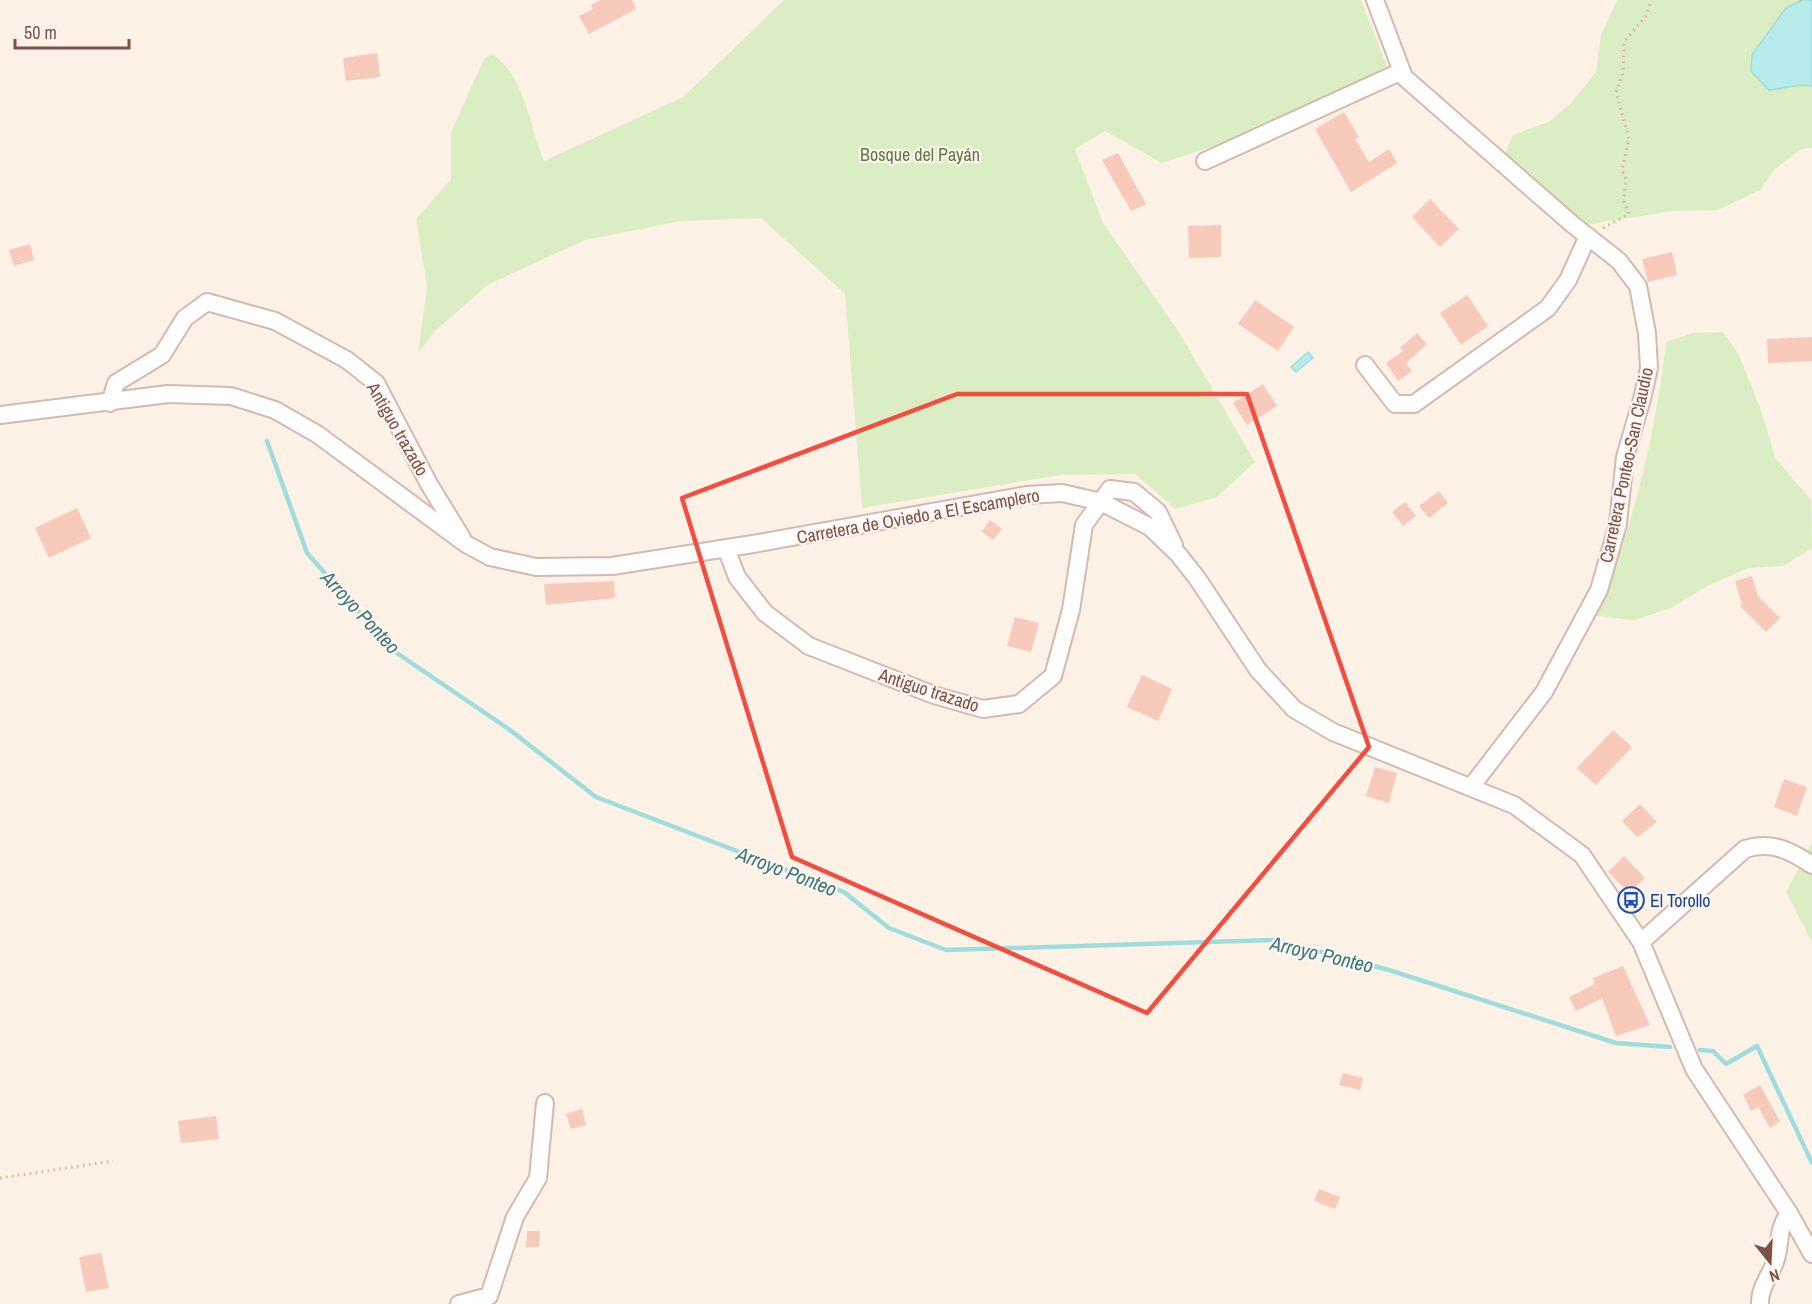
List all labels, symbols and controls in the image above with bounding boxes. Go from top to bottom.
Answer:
scale bar [15,12,129,50]
text: 50 m [24,20,57,45]
park label: Bosque del Payán [860,142,980,167]
street label: Carretera Ponteo-San Claudio [1593,365,1659,565]
street label: Antiguo trazado [361,377,435,480]
street label: Carretera de Oviedo a El Escamplero [795,482,1041,550]
water label: Arroyo Ponteo [315,564,407,660]
street label: Antiguo trazado [875,662,982,718]
water label: Arroyo Ponteo [732,839,841,902]
bus stop icon: El Torollo [1616,885,1646,915]
place label: El Torollo [1650,888,1710,913]
water label: Arroyo Ponteo [1267,929,1376,979]
north arrow [1740,1232,1800,1292]
text: N [1767,1264,1783,1288]

